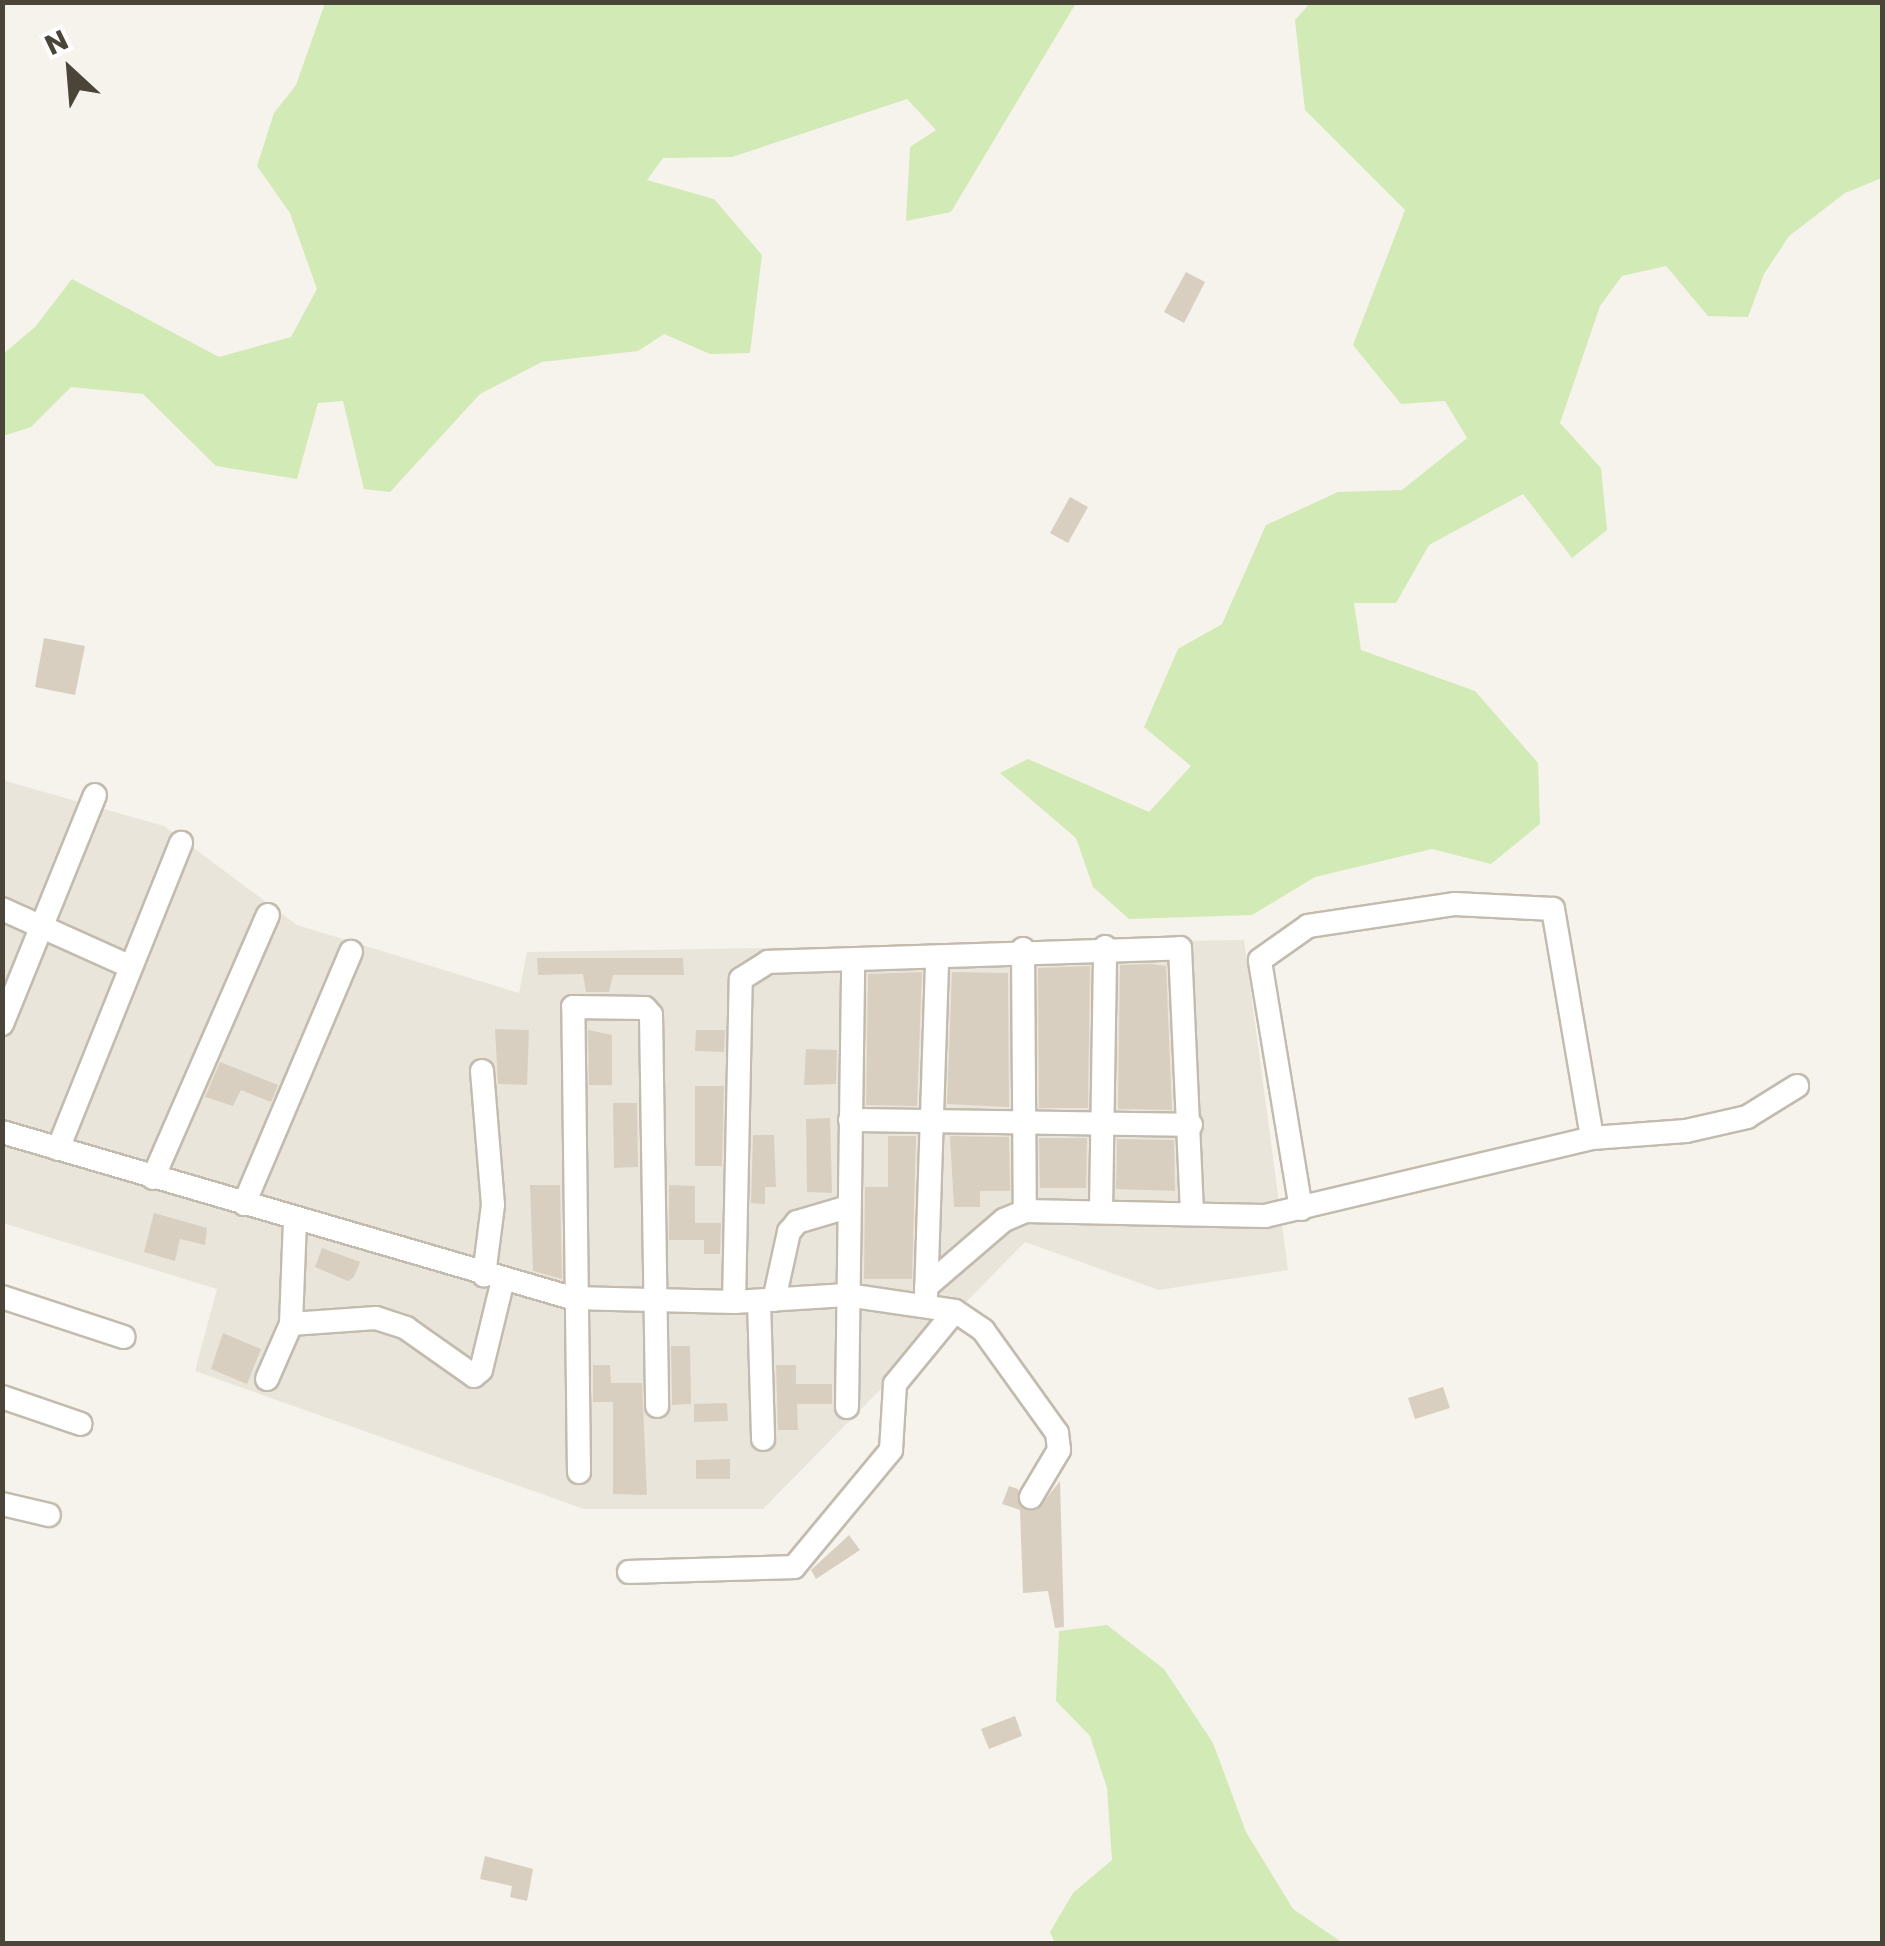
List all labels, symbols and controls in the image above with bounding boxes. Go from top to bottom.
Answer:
north arrow [20,20,120,120]
text: N [39,20,75,65]

